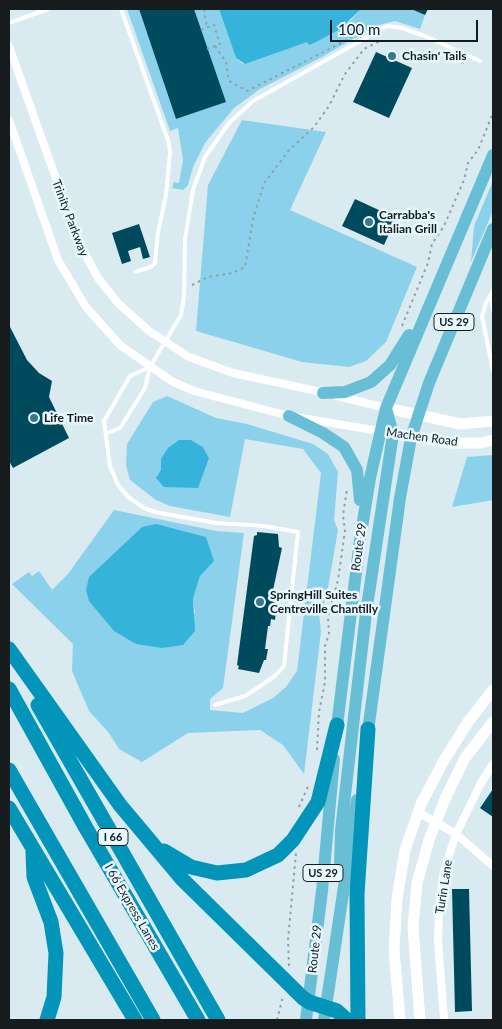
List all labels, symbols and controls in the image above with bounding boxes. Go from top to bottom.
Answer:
scale bar [332,10,480,42]
text: 100 m [338,20,380,38]
place label: Chasin' Tails [402,49,466,63]
marker: Chasin' Tails [386,50,398,62]
street label: Trinity Parkway [49,178,91,258]
place label: Carrabba's Italian Grill [379,208,437,236]
marker: Carrabba's Italian Grill [363,216,375,228]
road number: US 29 [434,314,474,331]
place label: Life Time [44,411,93,425]
marker: Life Time [28,412,40,424]
street label: Machen Road [385,425,459,449]
street label: Route 29 [349,522,369,572]
place label: SpringHill Suites Centreville Chantilly [270,588,378,616]
marker: SpringHill Suites Centreville Chantilly [254,596,266,608]
road number: I 66 [98,829,128,846]
street label: Turin Lane [433,859,455,915]
street label: I 66 Express Lanes [101,861,163,953]
road number: US 29 [303,864,343,881]
street label: Route 29 [305,924,325,974]

